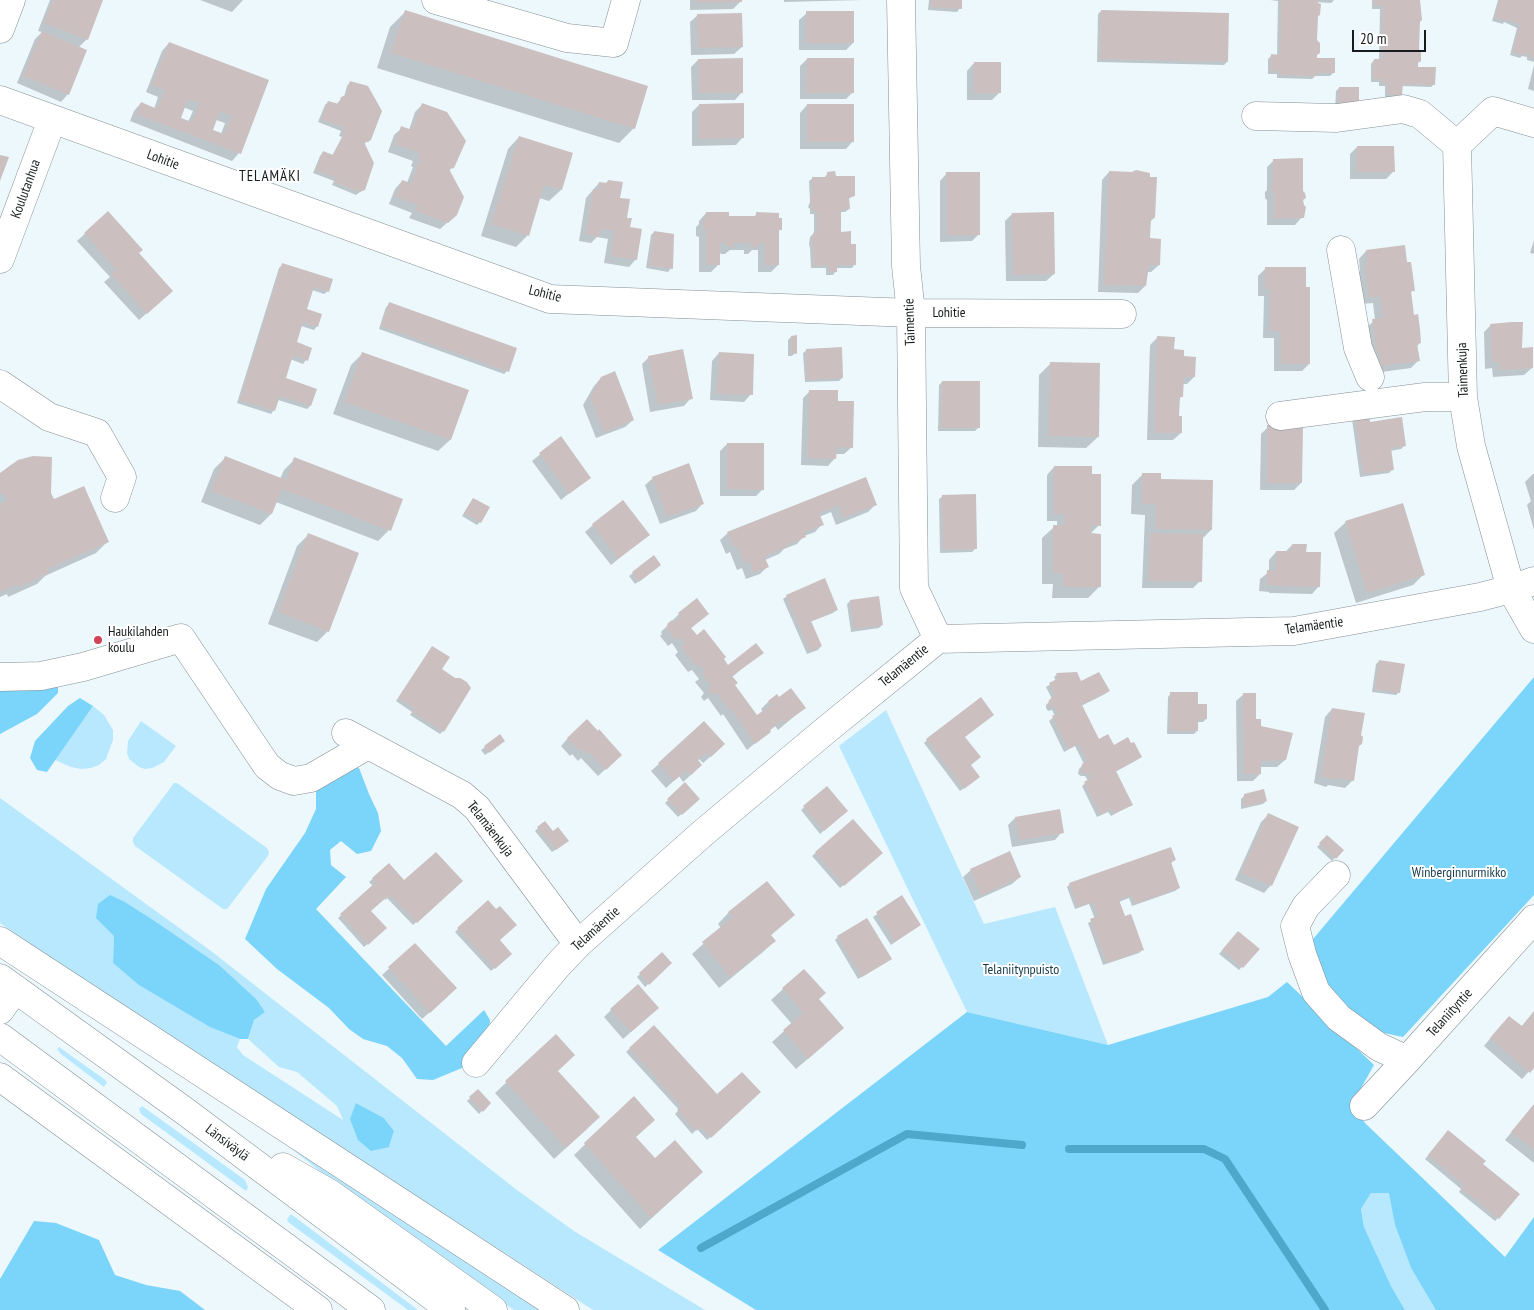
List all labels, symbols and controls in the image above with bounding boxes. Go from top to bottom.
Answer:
scale bar [1354,20,1428,52]
text: 20 m [1360,29,1386,48]
street label: Lohitie [145,146,181,174]
street label: Koulutanhua [8,157,44,221]
district label: TELAMÄKI [238,168,302,186]
street label: Lohitie [527,282,563,306]
street label: Taimentie [901,298,919,346]
street label: Lohitie [932,305,966,321]
street label: Taimenkuja [1454,342,1472,398]
street label: Telamäentie [1284,614,1344,638]
place label: Haukilahden koulu [108,624,169,656]
marker: Haukilahden koulu [92,634,104,646]
street label: Telamäentie [876,641,932,691]
street label: Telamäenkuja [463,798,517,860]
park label: Winberginnurmikko [1412,865,1506,881]
street label: Telamäentie [569,903,623,955]
park label: Telaniitynpuisto [983,962,1059,978]
street label: Telaniityntie [1424,985,1476,1041]
street label: Länsiväylä [202,1121,252,1165]

